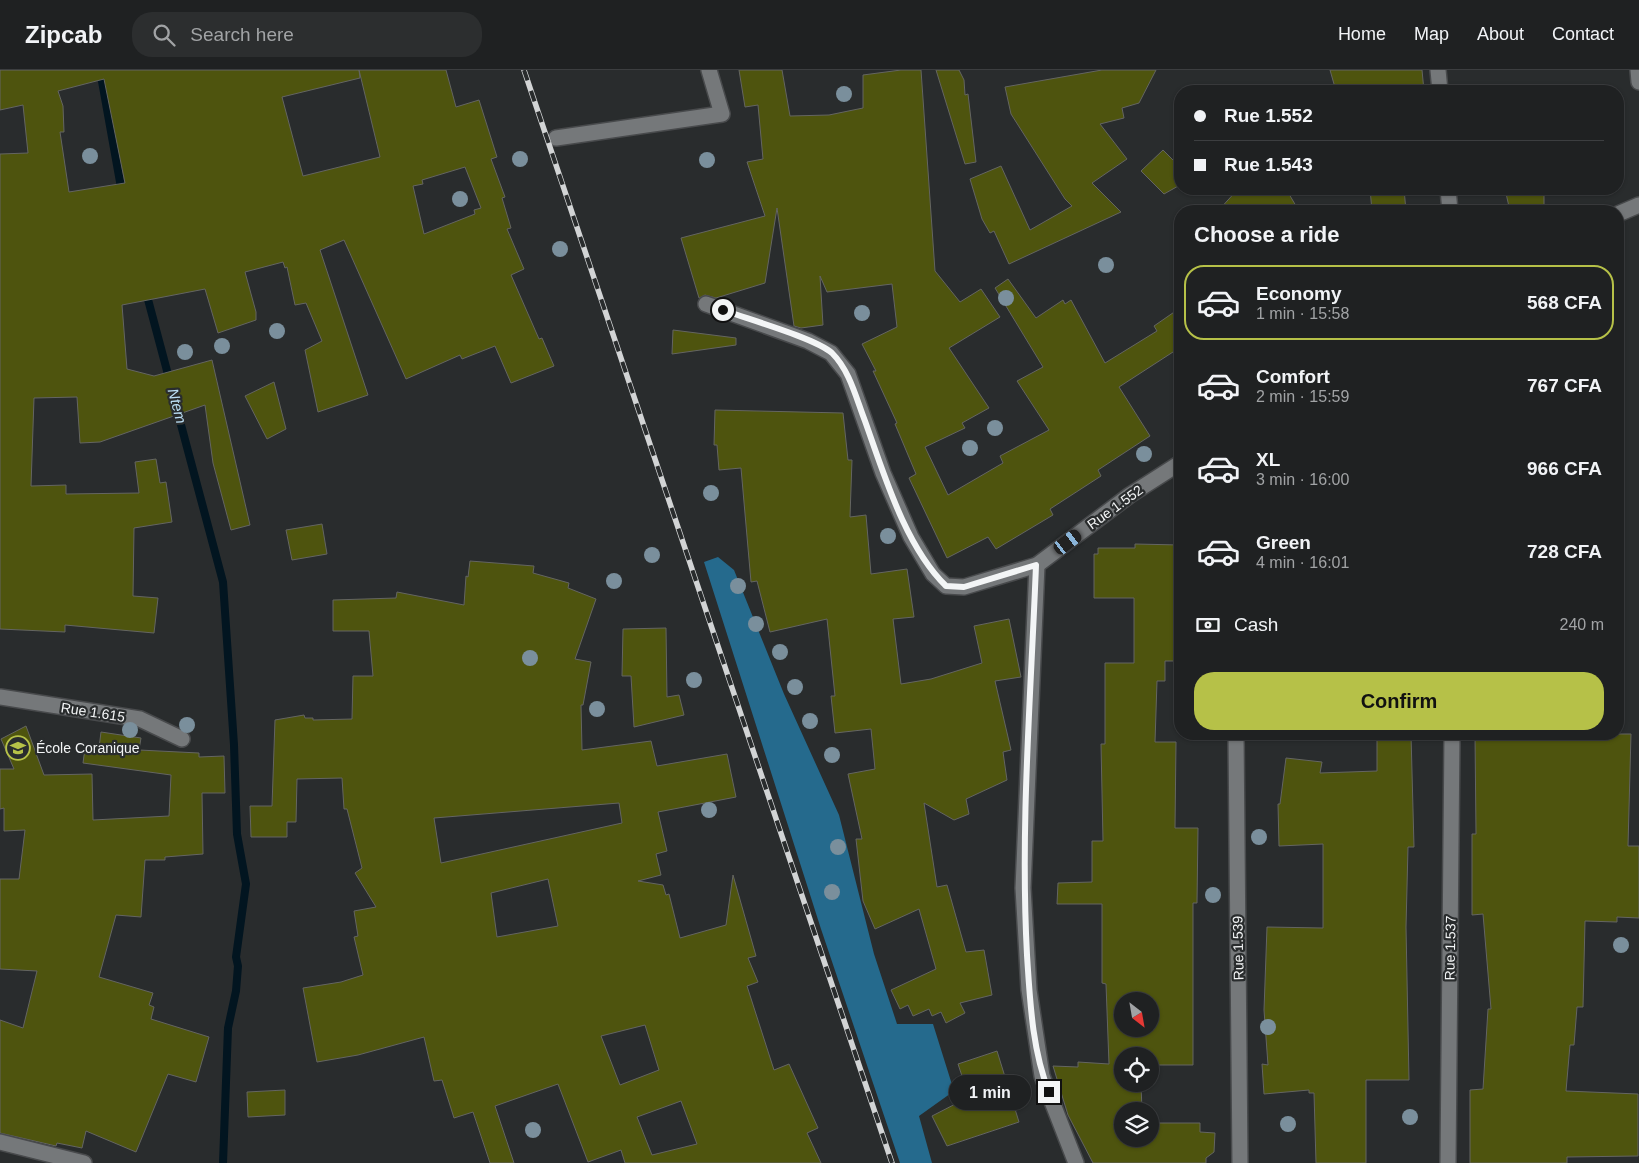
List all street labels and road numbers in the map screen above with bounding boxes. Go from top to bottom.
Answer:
street label: Rue 1.552 [1084,481,1146,532]
street label: Rue 1.615 [60,699,126,725]
street label: Rue 1.539 [1229,915,1247,980]
street label: Rue 1.537 [1441,915,1459,980]

